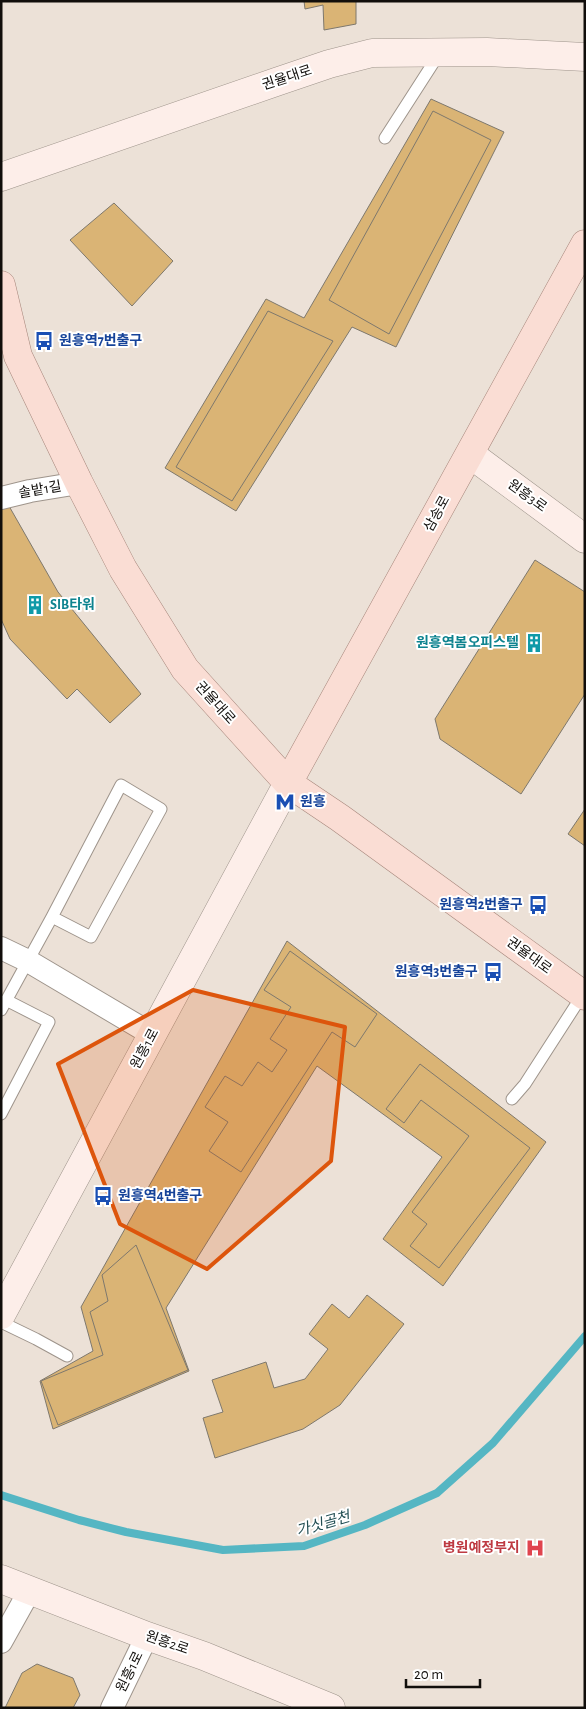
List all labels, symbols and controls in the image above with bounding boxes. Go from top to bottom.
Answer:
street label: 권율대로 [260,62,314,93]
bus stop icon: 원흥역7번출구 [33,330,55,352]
place label: 원흥역7번출구 [59,333,142,348]
street label: 원흥3로 [505,476,550,515]
street label: 솔밭1길 [17,478,63,501]
street label: 삼송로 [421,493,453,534]
building icon: SIB타워 [24,594,46,616]
place label: SIB타워 [50,597,95,612]
building icon: 원흥역봄오피스텔 [523,632,545,654]
place label: 원흥역봄오피스텔 [416,635,519,650]
street label: 권율대로 [193,678,238,727]
metro station icon: 원흥 [274,791,296,813]
place label: 원흥 [300,794,326,809]
bus stop icon: 원흥역2번출구 [527,894,549,916]
place label: 원흥역2번출구 [439,897,523,912]
street label: 권율대로 [504,934,555,977]
bus stop icon: 원흥역3번출구 [482,961,504,983]
place label: 원흥역3번출구 [395,964,478,979]
street label: 원흥1로 [128,1026,161,1071]
bus stop icon: 원흥역4번출구 [92,1185,114,1207]
place label: 원흥역4번출구 [118,1188,202,1203]
water label: 가싯골천 [294,1508,354,1539]
hospital icon: 병원예정부지 [524,1537,546,1559]
place label: 병원예정부지 [443,1540,520,1555]
street label: 원흥2로 [143,1628,191,1657]
street label: 원흥1로 [113,1649,146,1695]
scale bar [406,1656,480,1688]
text: 20 m [414,1667,443,1682]

